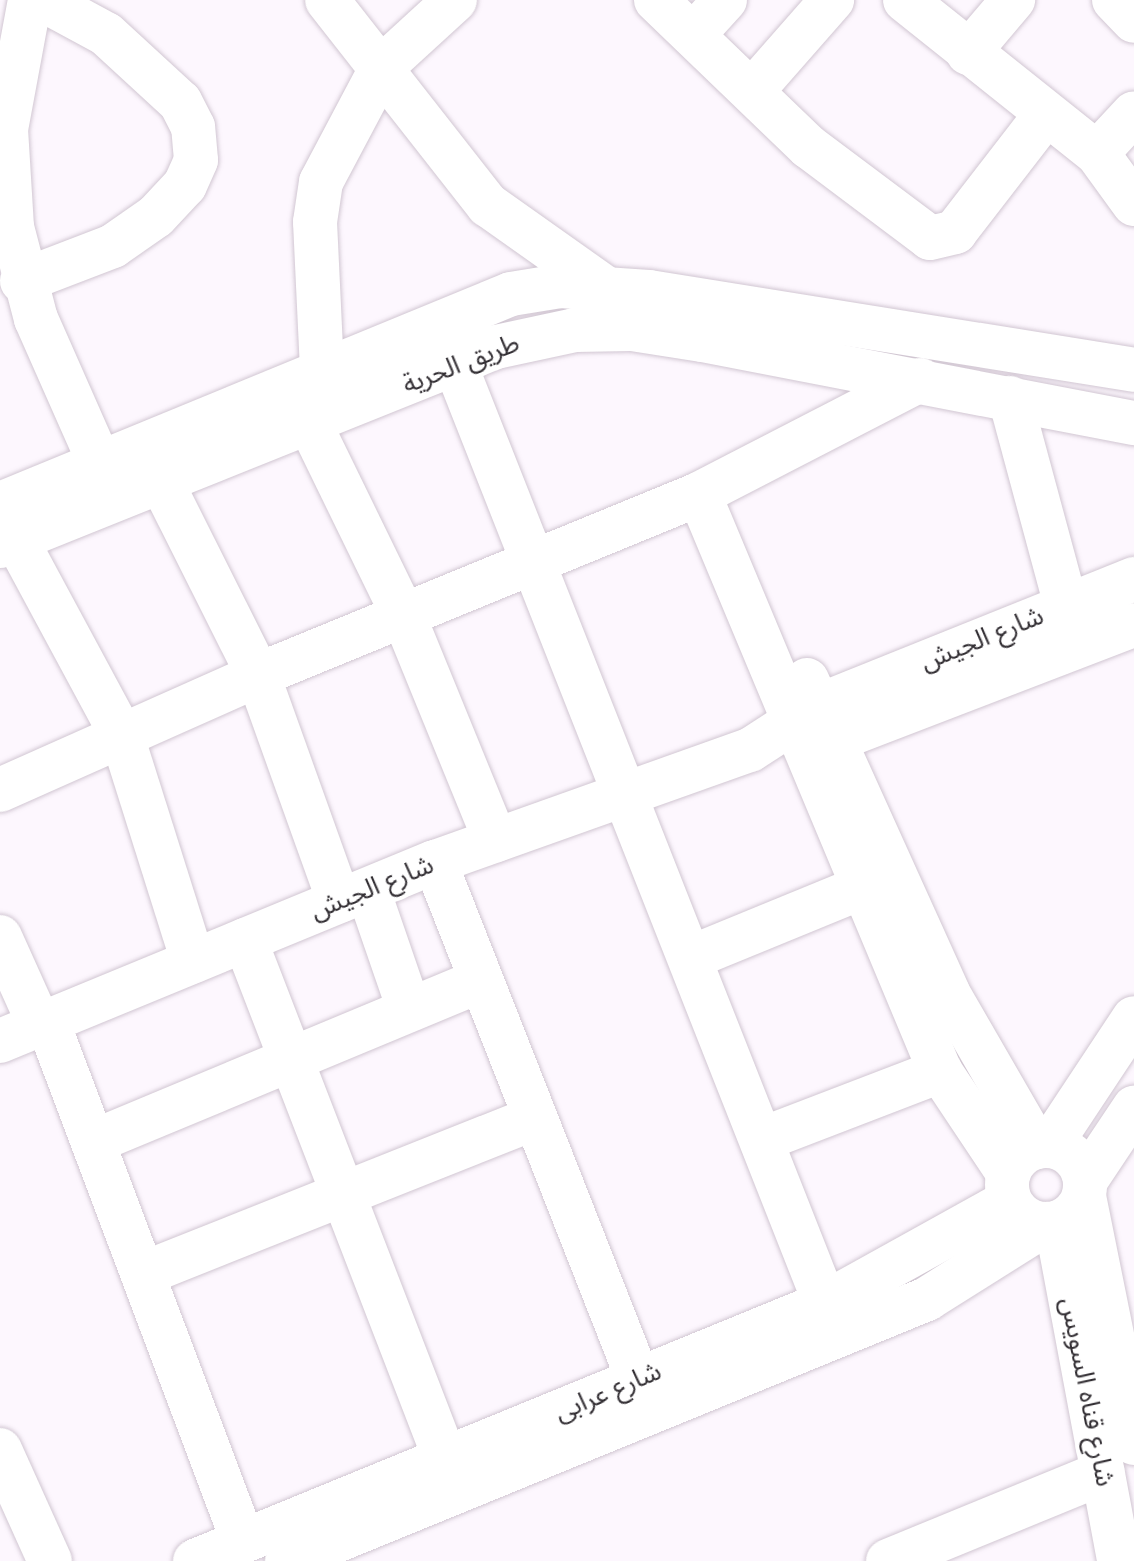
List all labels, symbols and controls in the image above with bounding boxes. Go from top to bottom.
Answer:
street label: طريق الحرية [398,327,524,401]
street label: شارع الجيش [916,600,1048,678]
street label: شارع الجيش [306,849,438,927]
street label: شارع قناه السويس [1053,1295,1121,1489]
street label: شارع عرابى [550,1356,666,1428]

